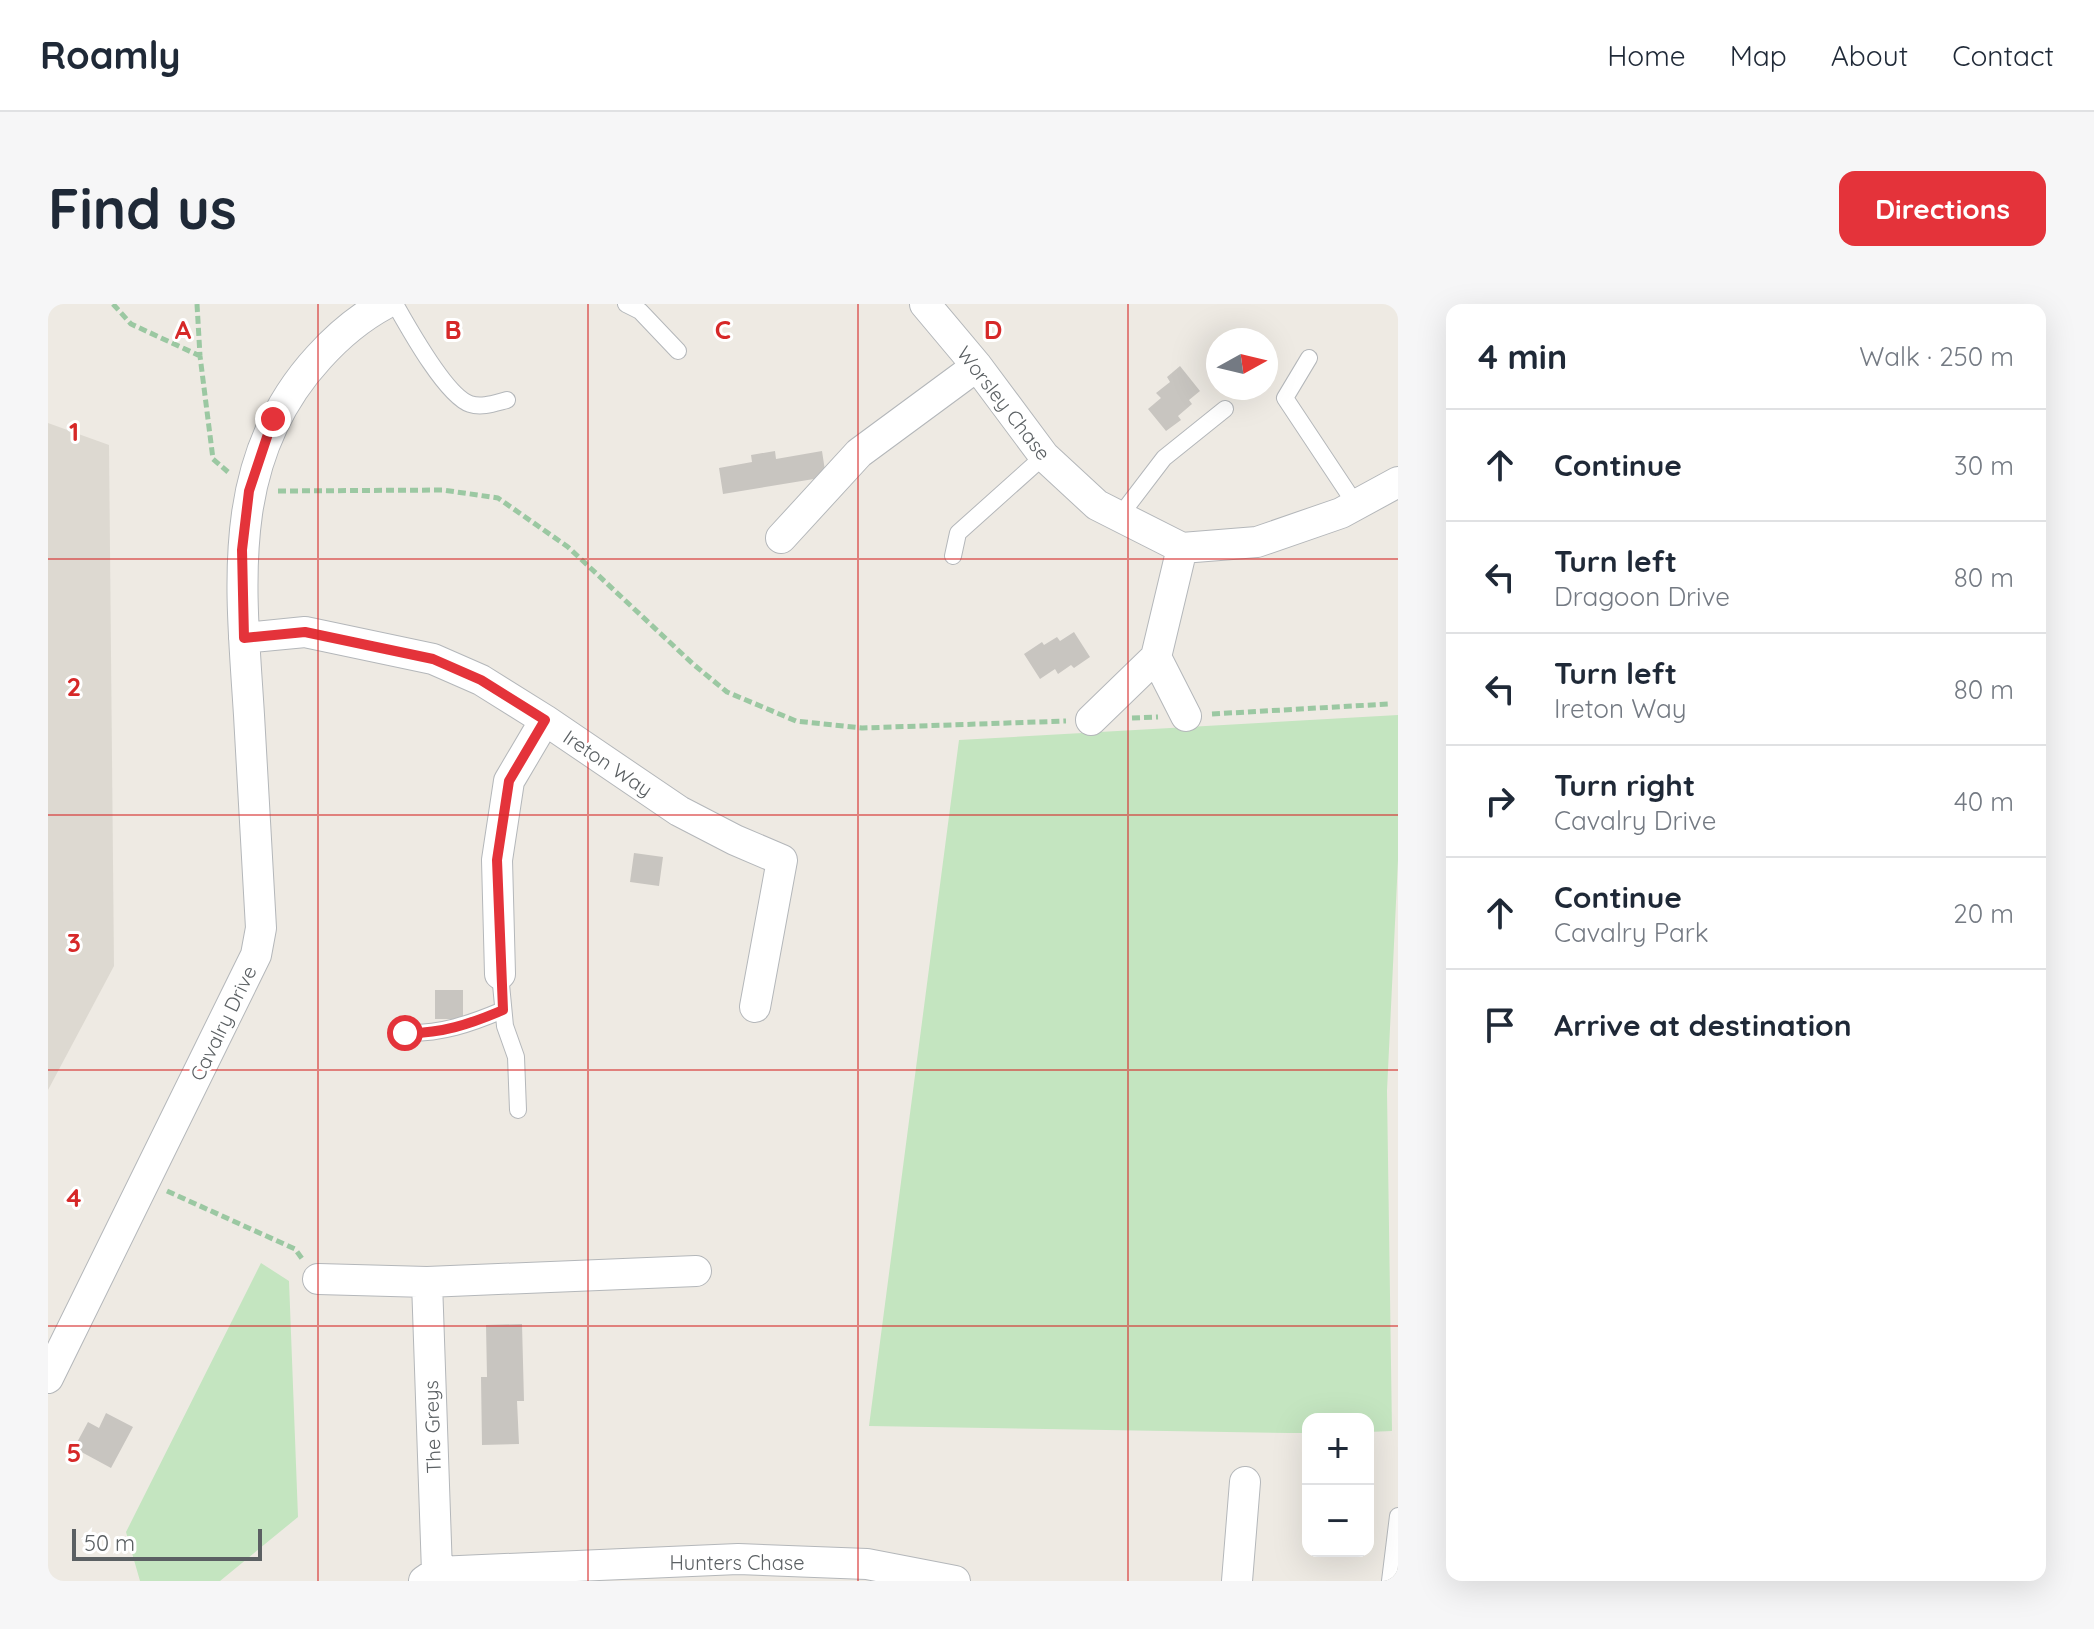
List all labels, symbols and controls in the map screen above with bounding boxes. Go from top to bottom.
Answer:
text: Roamly [40,31,181,79]
text: Home [1607,38,1686,73]
text: Map [1730,38,1787,73]
text: About [1831,38,1908,73]
text: Contact [1952,38,2054,73]
button: Directions [1839,171,2046,246]
text: Find us [48,173,237,243]
text: A [175,313,192,346]
text: B [444,313,462,346]
text: C [715,313,731,346]
text: D [984,313,1002,346]
north arrow [1206,328,1278,400]
text: 4 min [1478,335,1567,378]
text: Walk · 250 m [1859,340,2014,373]
street label: Worsley Chase [952,341,1056,465]
route end [255,401,291,437]
text: 1 [69,415,79,448]
icon: ahead [1478,443,1522,487]
text: Continue [1554,446,1682,484]
text: 30 m [1954,449,2014,482]
text: Turn left [1554,542,1677,580]
icon: left [1478,555,1522,599]
text: 80 m [1954,561,2014,594]
text: Dragoon Drive [1554,580,1730,613]
text: Turn left [1554,654,1677,692]
icon: left [1478,667,1522,711]
text: 2 [67,670,81,703]
text: 80 m [1954,673,2014,706]
text: Ireton Way [1554,692,1687,725]
street label: Ireton Way [559,724,657,802]
text: Turn right [1554,766,1695,804]
icon: right [1478,779,1522,823]
text: 40 m [1954,785,2014,818]
text: Cavalry Drive [1554,804,1716,837]
text: Continue [1554,878,1682,916]
icon: ahead [1478,891,1522,935]
text: 20 m [1953,897,2014,930]
text: Cavalry Park [1554,916,1709,949]
text: 3 [67,926,81,959]
street label: Cavalry Drive [184,961,262,1085]
icon: arrive [1478,1003,1522,1047]
text: Arrive at destination [1554,1006,1852,1044]
route start [387,1015,423,1051]
text: 4 [66,1181,82,1214]
street label: The Greys [418,1380,446,1474]
map controls [1302,1413,1374,1557]
button: + [1302,1413,1374,1485]
text: 5 [67,1436,81,1469]
button: − [1302,1485,1374,1557]
scale bar [72,1525,262,1561]
text: 50 m [84,1529,135,1557]
street label: Hunters Chase [669,1550,805,1575]

